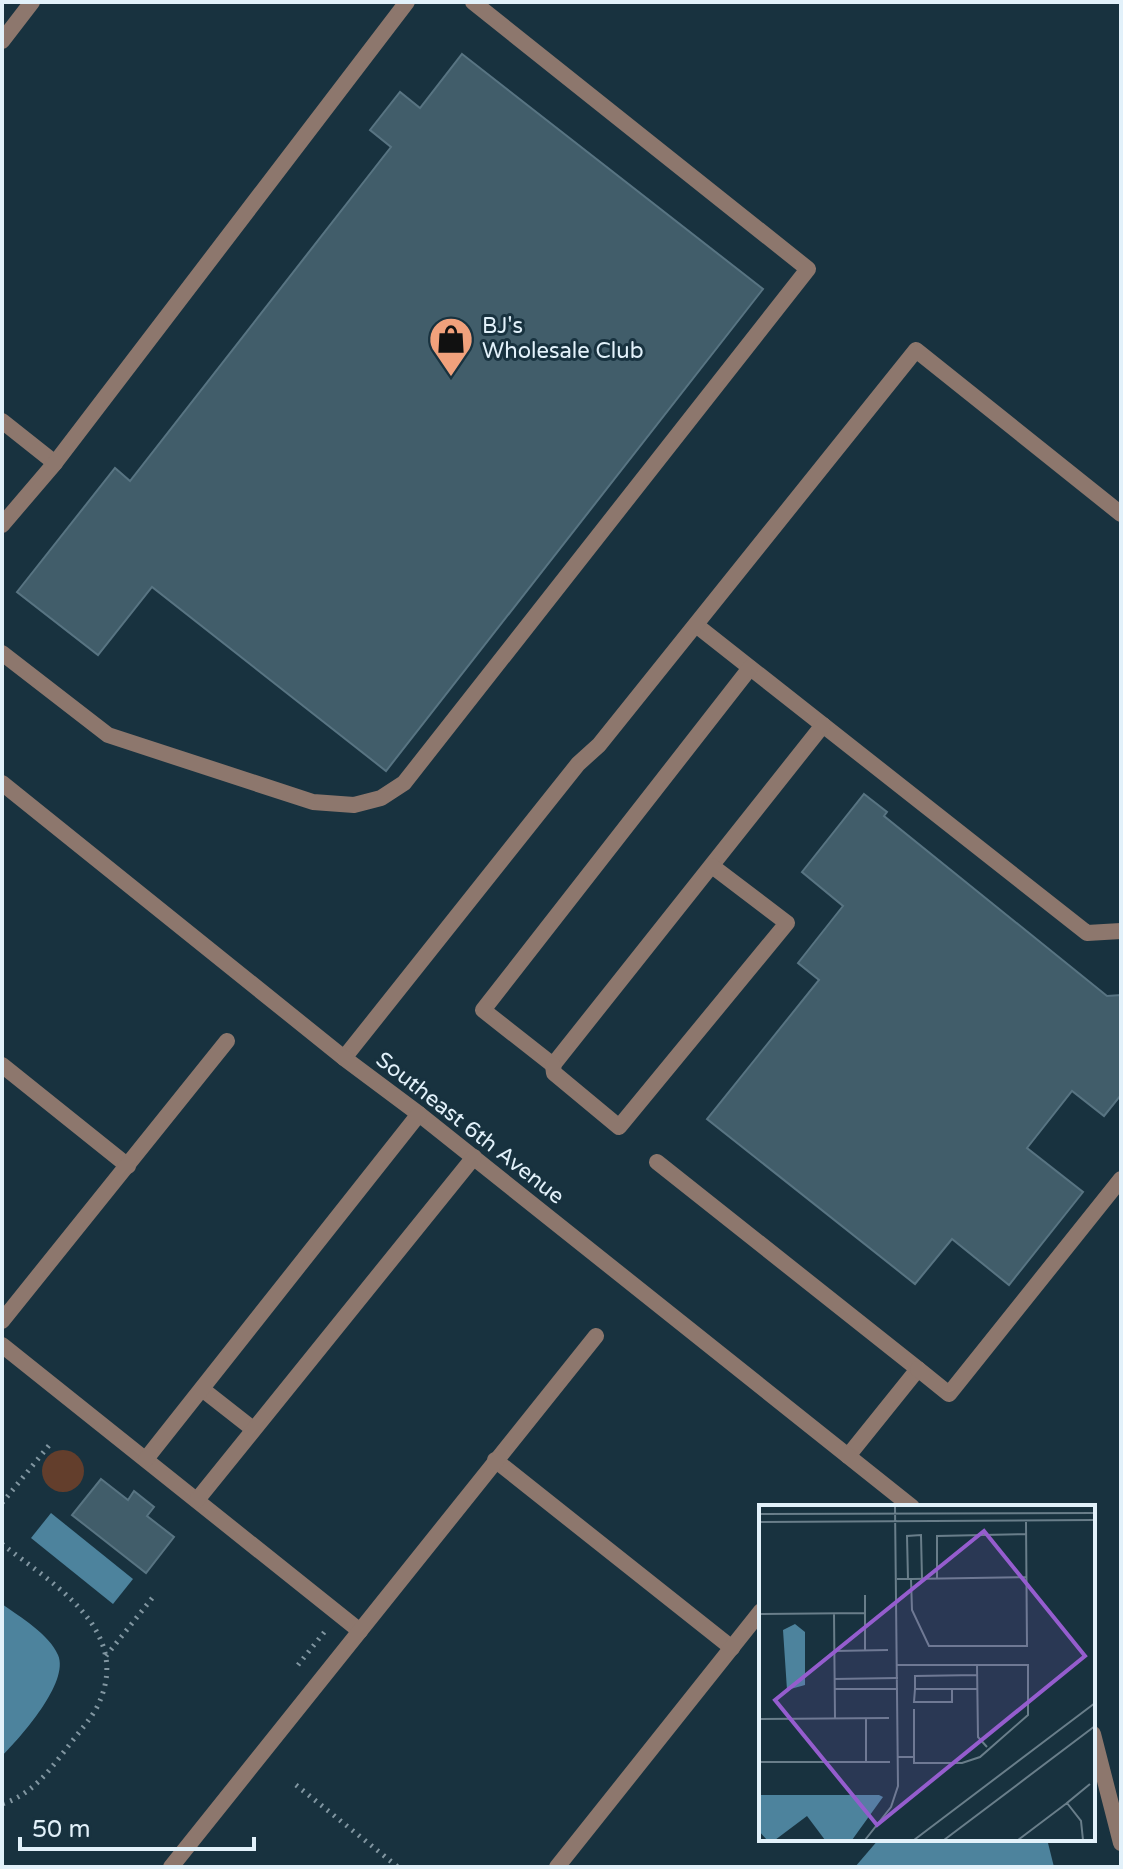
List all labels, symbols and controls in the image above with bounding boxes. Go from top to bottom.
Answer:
place label: BJ's Wholesale Club [482,313,644,364]
shop icon: BJ's Wholesale Club [427,315,475,378]
street label: Southeast 6th Avenue [371,1046,569,1210]
inset map [759,1505,1095,1841]
scale bar [20,1801,254,1851]
text: 50 m [32,1815,90,1844]

